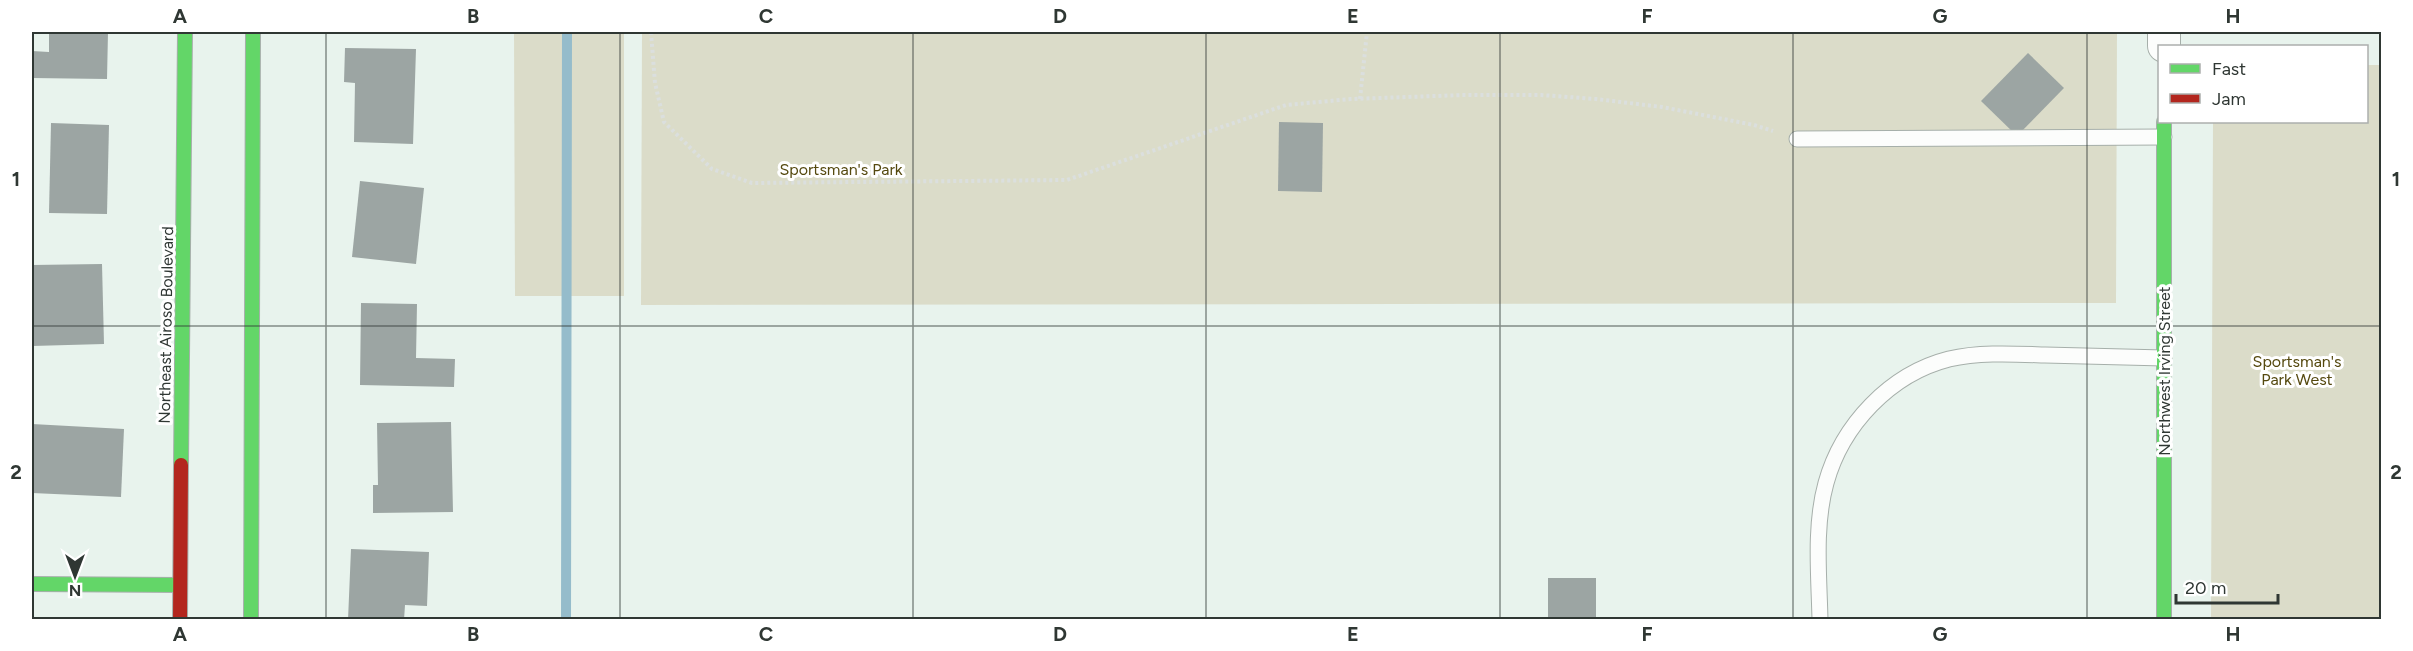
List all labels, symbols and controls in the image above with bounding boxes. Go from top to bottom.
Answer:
text: A [173,4,188,28]
text: B [467,4,479,28]
text: C [759,4,773,28]
text: D [1053,4,1067,28]
text: E [1347,4,1359,28]
text: F [1641,4,1653,28]
text: G [1933,4,1948,28]
text: H [2226,4,2241,28]
legend [2158,45,2368,123]
text: Fast [2212,58,2246,80]
text: Jam [2212,88,2246,110]
park label: Sportsman's Park [779,160,903,179]
text: 1 [12,167,20,191]
text: 1 [2392,167,2400,191]
street label: Northeast Airoso Boulevard [155,226,177,424]
street label: Northwest Irving Street [2155,286,2174,456]
park label: Sportsman's Park West [2253,352,2341,389]
text: 2 [10,460,22,484]
text: 2 [2390,460,2402,484]
north arrow [45,546,105,606]
scale bar [2176,567,2278,605]
text: 20 m [2185,577,2226,599]
text: N [69,581,81,600]
text: A [173,622,188,646]
text: B [467,622,479,646]
text: C [759,622,773,646]
text: D [1053,622,1067,646]
text: E [1347,622,1359,646]
text: F [1641,622,1653,646]
text: G [1933,622,1948,646]
text: H [2226,622,2241,646]

